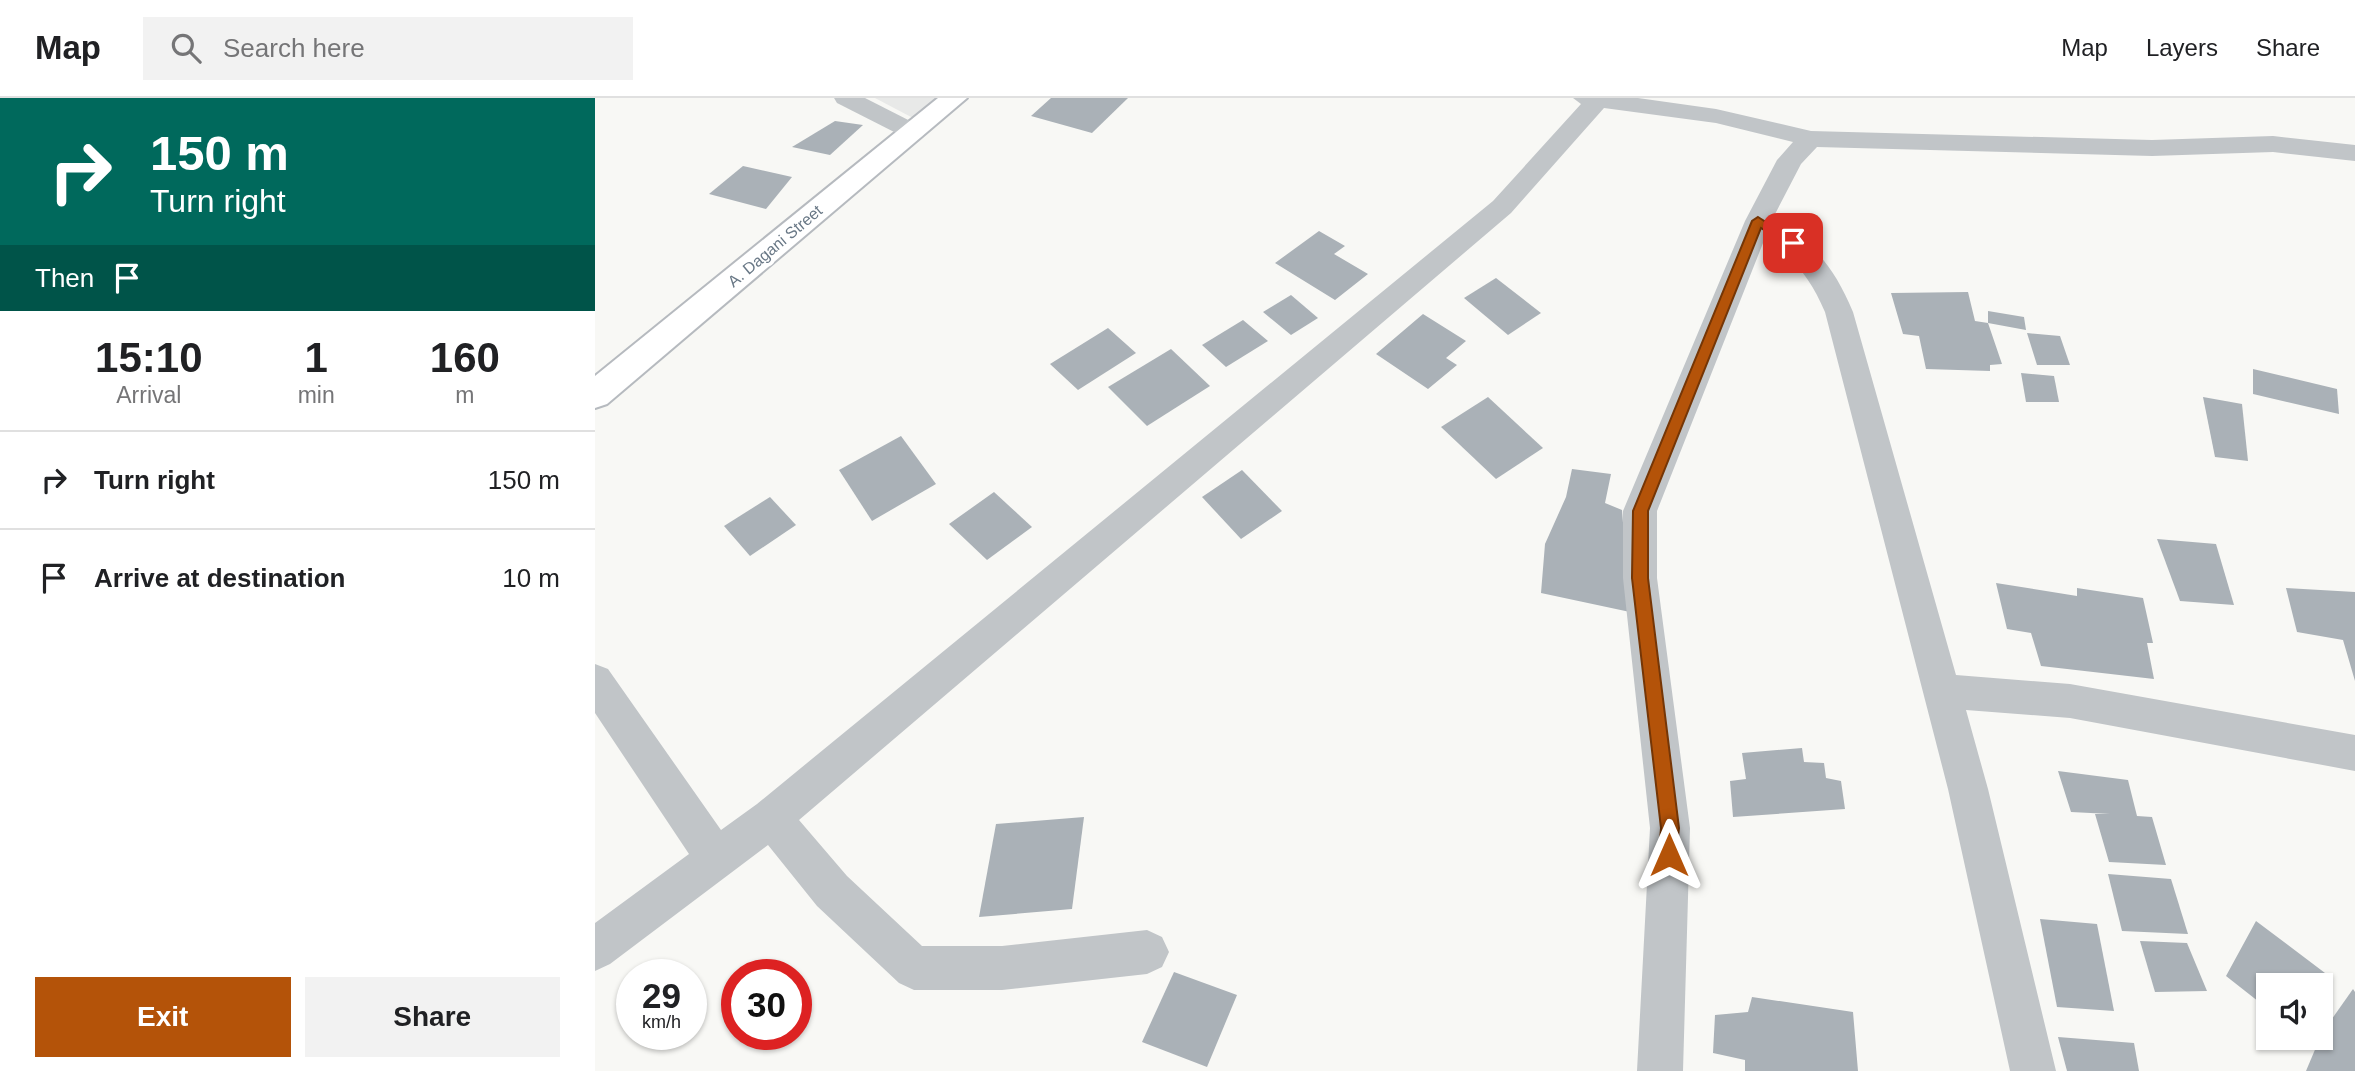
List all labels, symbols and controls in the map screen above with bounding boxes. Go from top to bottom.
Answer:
search box [143,17,633,80]
text: Map [35,29,101,66]
icon: search [167,29,205,67]
text: Search here [223,33,365,63]
text: Map [2061,34,2108,61]
text: Layers [2146,34,2218,61]
text: Share [2256,34,2320,61]
icon: right [35,126,126,217]
text: 150 m [150,126,289,180]
text: Turn right [150,183,286,219]
street label: A. Dagani Street [725,201,826,290]
pin [1763,213,1823,273]
icon: arrive [1774,224,1812,262]
icon: arrive [108,259,146,297]
text: Then [35,263,94,293]
text: 15:10 [95,334,203,381]
text: 1 [304,334,328,381]
text: 160 [430,334,500,381]
text: Arrival [116,382,181,408]
text: min [298,382,335,408]
text: m [455,382,474,408]
icon: right [35,461,73,499]
text: Turn right [94,465,215,495]
text: 150 m [488,465,560,495]
icon: arrive [35,559,73,597]
text: Arrive at destination [94,563,345,593]
text: 10 m [502,563,560,593]
position arrow [1632,818,1706,892]
speed limit sign: 30 [721,959,812,1050]
map controls [2256,973,2333,1050]
button: sound [2256,973,2333,1050]
text: 29 [642,976,681,1015]
button: Exit [35,977,291,1057]
button: Share [305,977,560,1057]
text: km/h [642,1012,681,1032]

